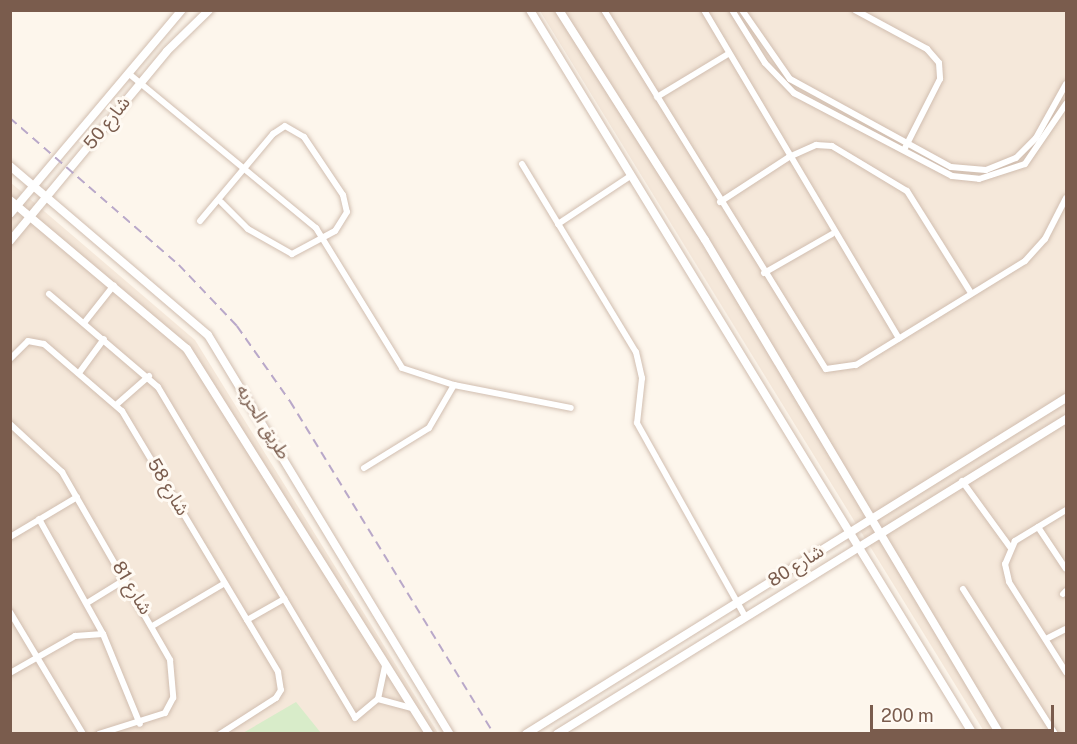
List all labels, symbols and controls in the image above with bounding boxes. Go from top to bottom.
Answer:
street label: شارع 50 [79,92,135,154]
street label: طريق الحريه [232,381,294,463]
street label: شارع 58 [143,455,193,519]
street label: شارع 80 [764,540,828,592]
street label: شارع 81 [108,557,156,619]
scale bar [873,693,1058,731]
text: 200 m [881,705,934,726]

